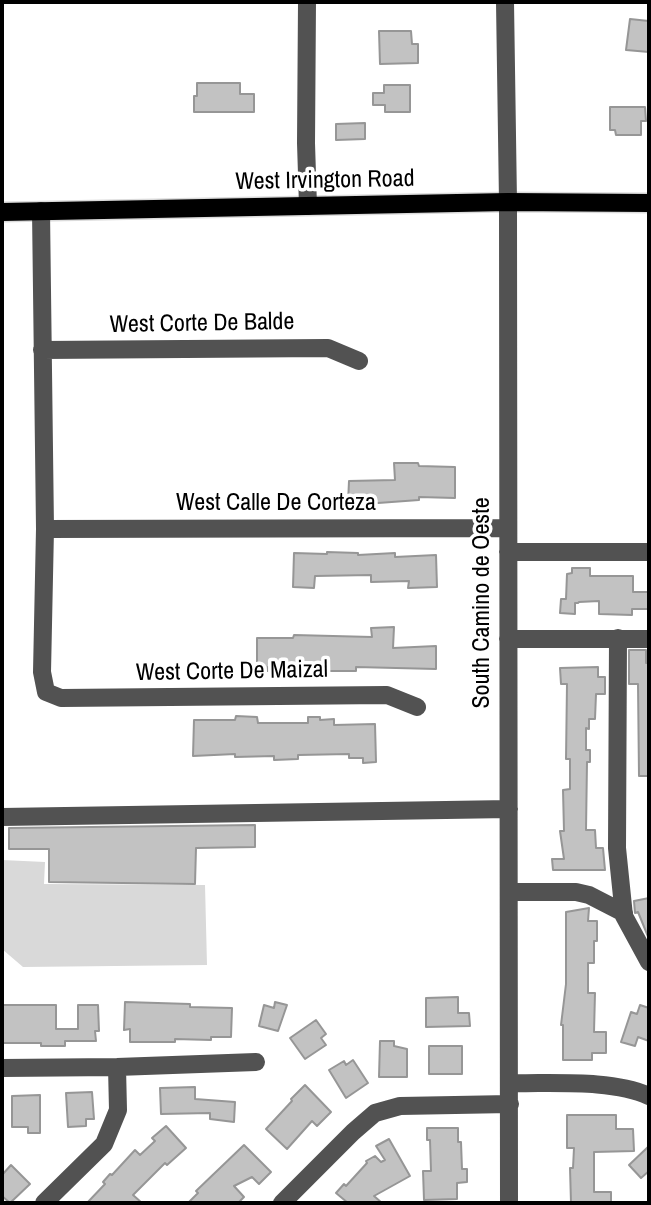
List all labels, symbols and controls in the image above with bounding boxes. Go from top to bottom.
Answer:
street label: West Irvington Road [235,165,415,197]
street label: West Corte De Balde [110,308,294,340]
street label: West Calle De Corteza [176,490,376,518]
street label: South Camino de Oeste [469,497,497,709]
street label: West Corte De Maizal [136,656,328,688]

